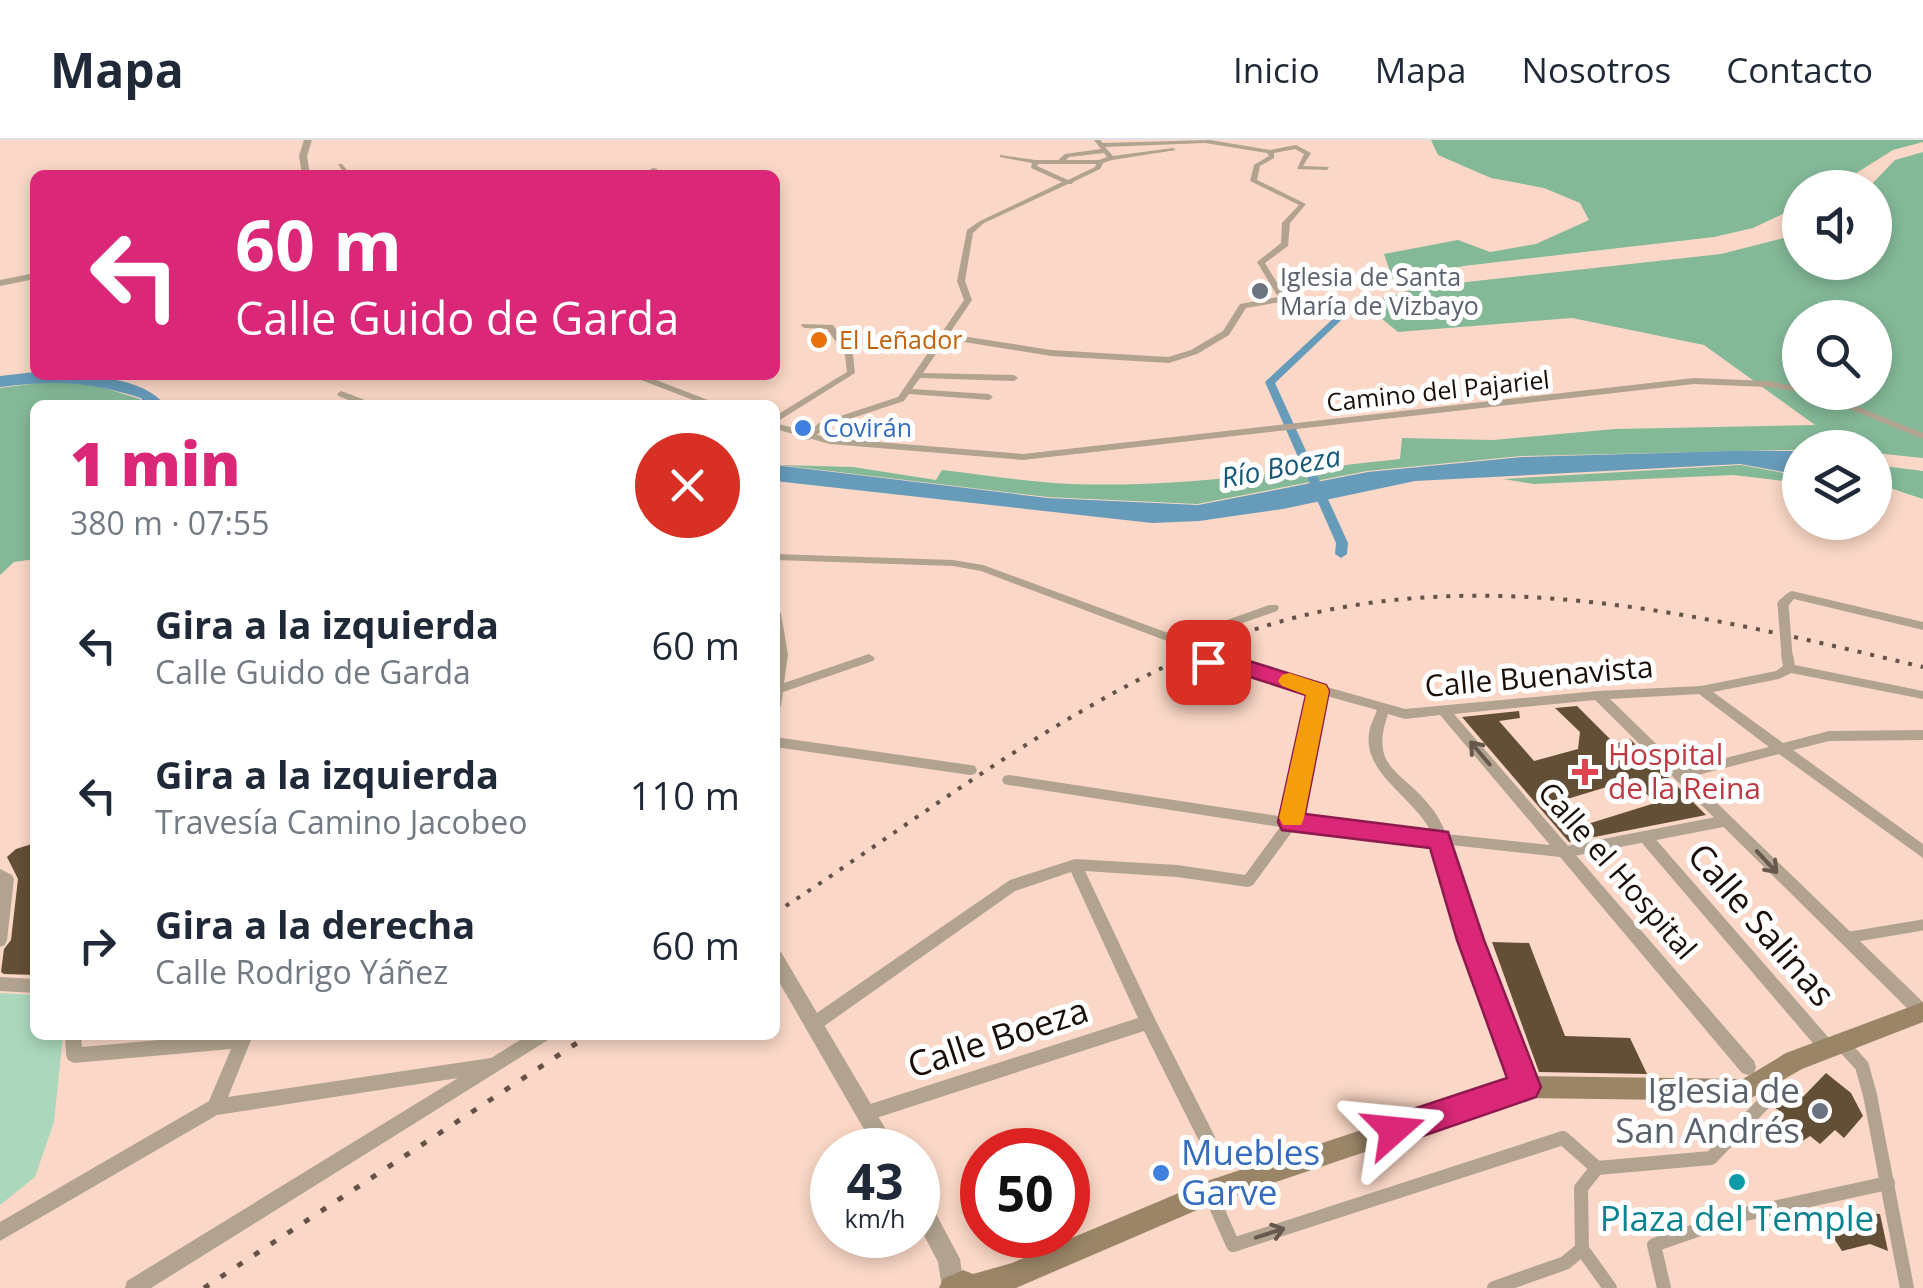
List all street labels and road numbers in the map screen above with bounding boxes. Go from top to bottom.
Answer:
street label: Camino del Pajariel [1325,361,1551,419]
street label: Calle Buenavista [1423,645,1655,706]
street label: Calle el Hospital [1530,772,1707,968]
street label: Calle Salinas [1678,832,1846,1016]
street label: Calle Boeza [901,985,1094,1088]

